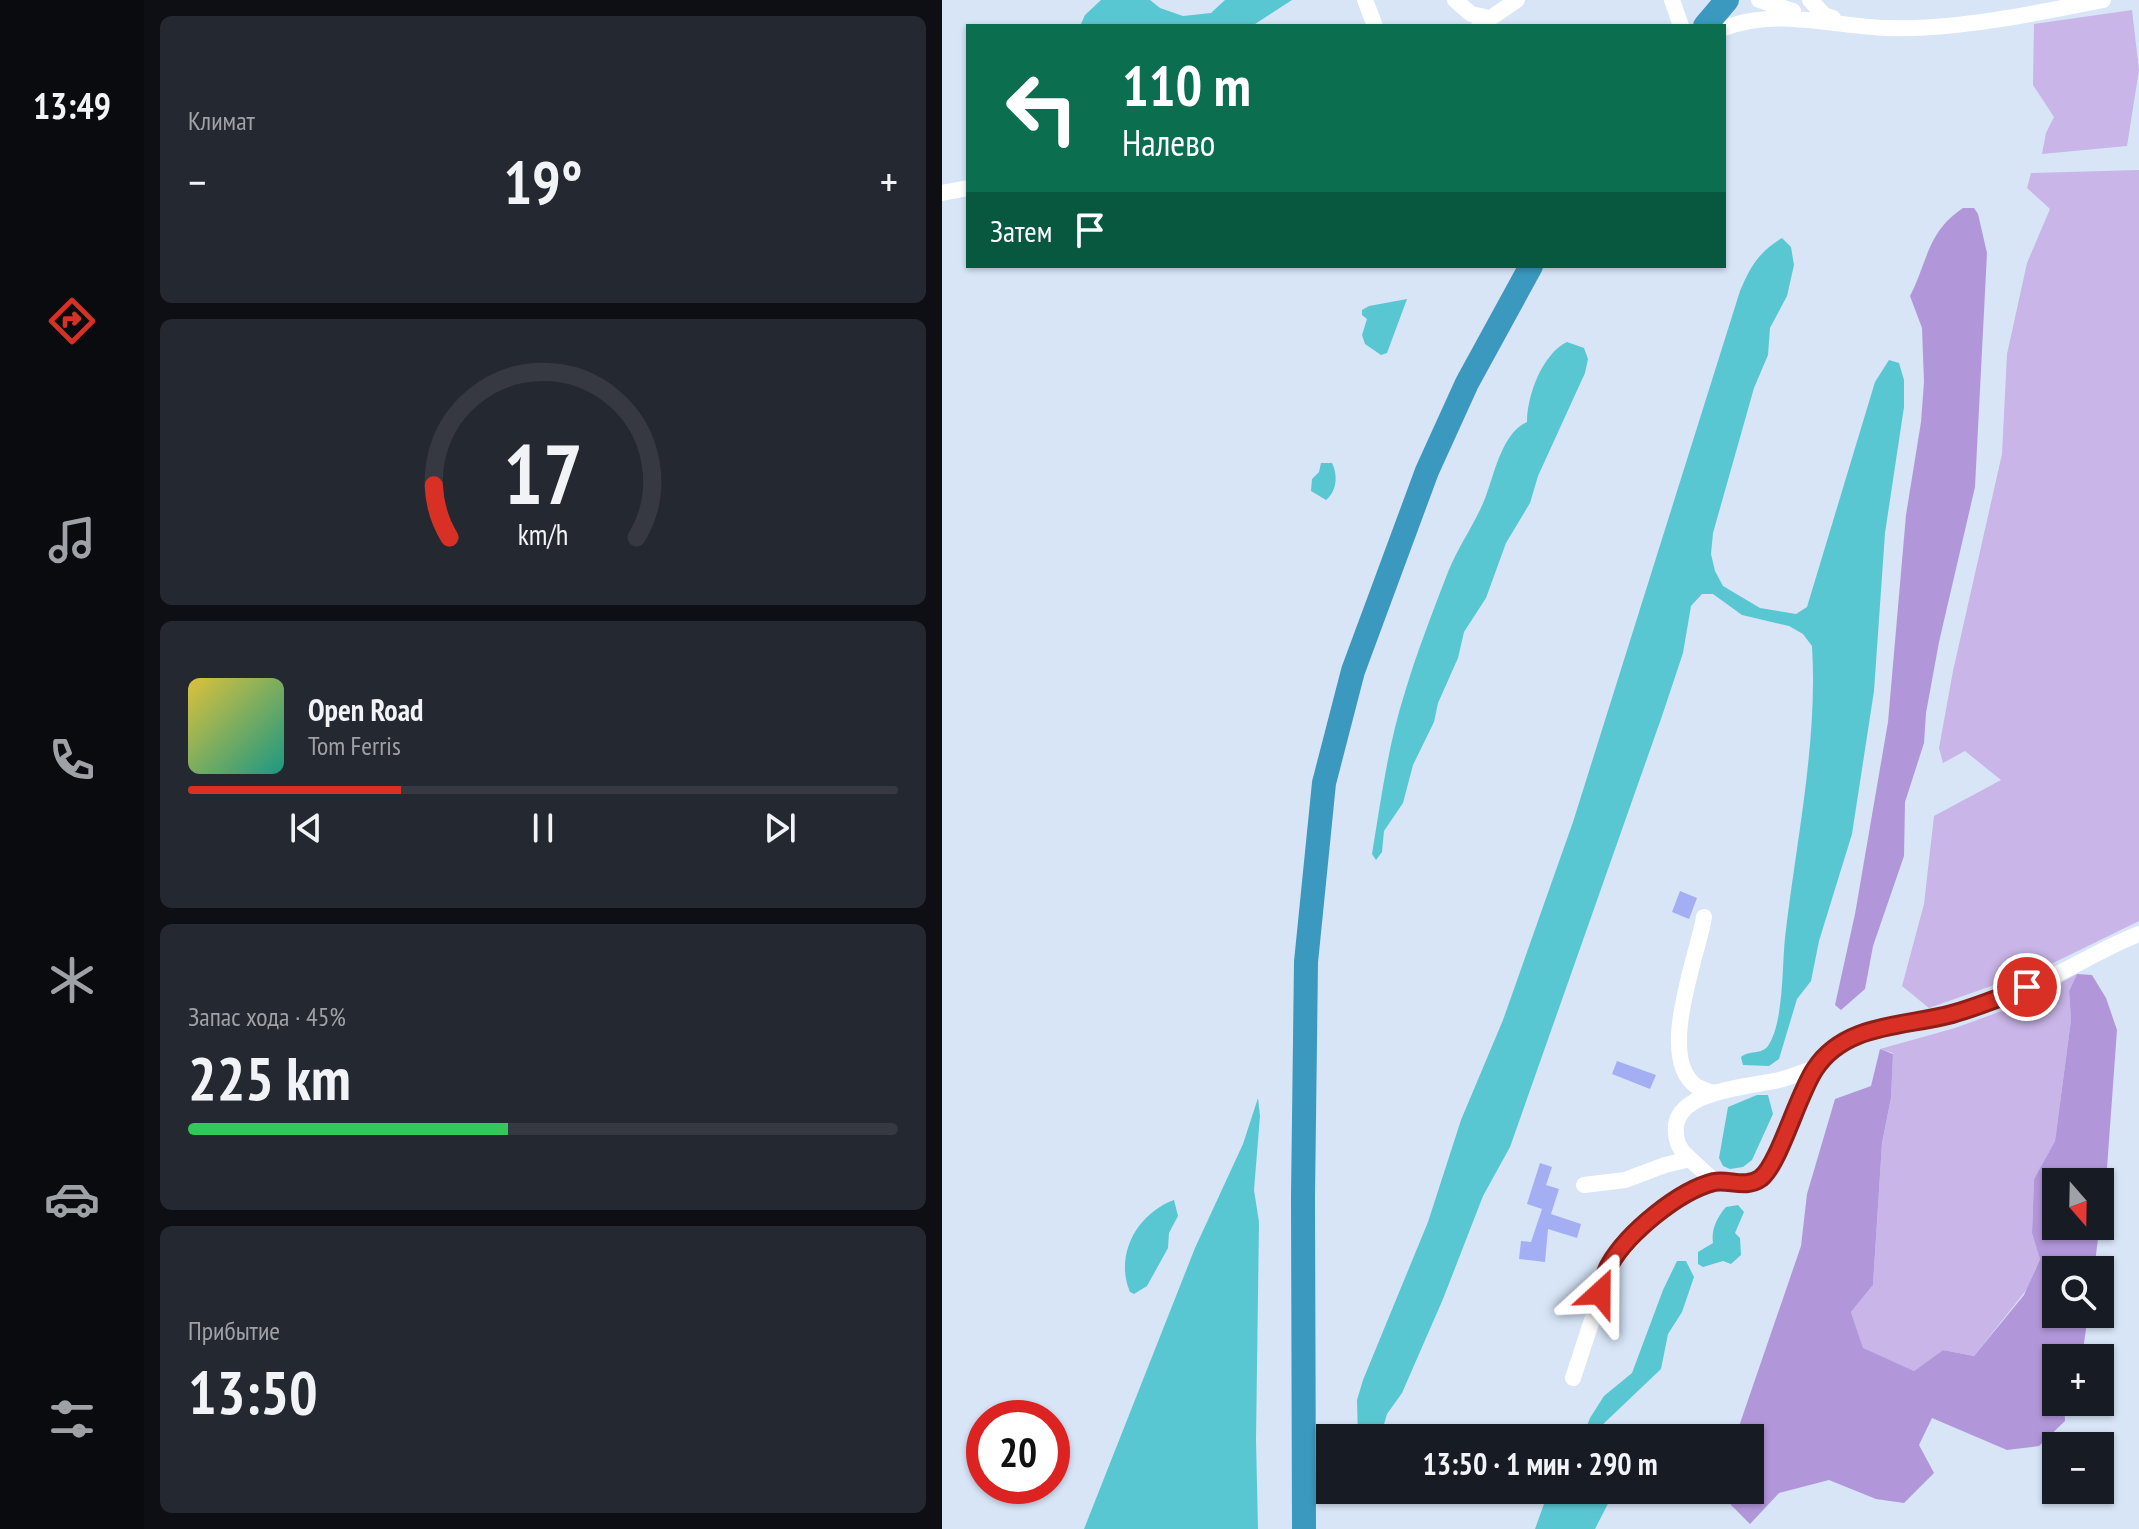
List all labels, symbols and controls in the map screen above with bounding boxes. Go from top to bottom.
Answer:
text: 110 m [1122,49,1251,121]
icon: left [990,56,1094,160]
text: 13:49 [33,82,111,129]
text: Климат [188,104,255,137]
text: Налево [1122,119,1215,166]
text: 19° [503,143,583,221]
text: − [188,153,206,210]
text: + [880,153,898,210]
icon: arrive [1068,208,1112,252]
text: Затем [990,211,1052,250]
icon: directions [44,293,100,349]
text: 17 [503,418,583,526]
icon: music [44,512,100,568]
text: km/h [518,516,568,553]
text: Open Road [308,690,423,729]
text: Tom Ferris [308,729,401,762]
icon: phone [44,732,100,788]
icon: previous [284,806,328,850]
icon: pause [521,806,565,850]
icon: next [758,806,802,850]
icon: climate [44,952,100,1008]
pin [1993,953,2061,1021]
icon: arrive [2005,965,2049,1009]
text: Запас хода · 45% [188,1000,346,1033]
text: 225 km [188,1039,351,1117]
north arrow [2042,1168,2114,1240]
map controls [2042,1168,2114,1504]
icon: car [44,1171,100,1227]
position arrow [1558,1251,1642,1335]
button: search [2042,1256,2114,1328]
text: Прибытие [188,1314,280,1347]
button: + [2042,1344,2114,1416]
text: 13:50 [188,1353,318,1431]
icon: filters [44,1391,100,1447]
speed limit sign: 20 [966,1400,1070,1504]
button: − [2042,1432,2114,1504]
text: 13:50 · 1 мин · 290 m [1422,1444,1658,1483]

